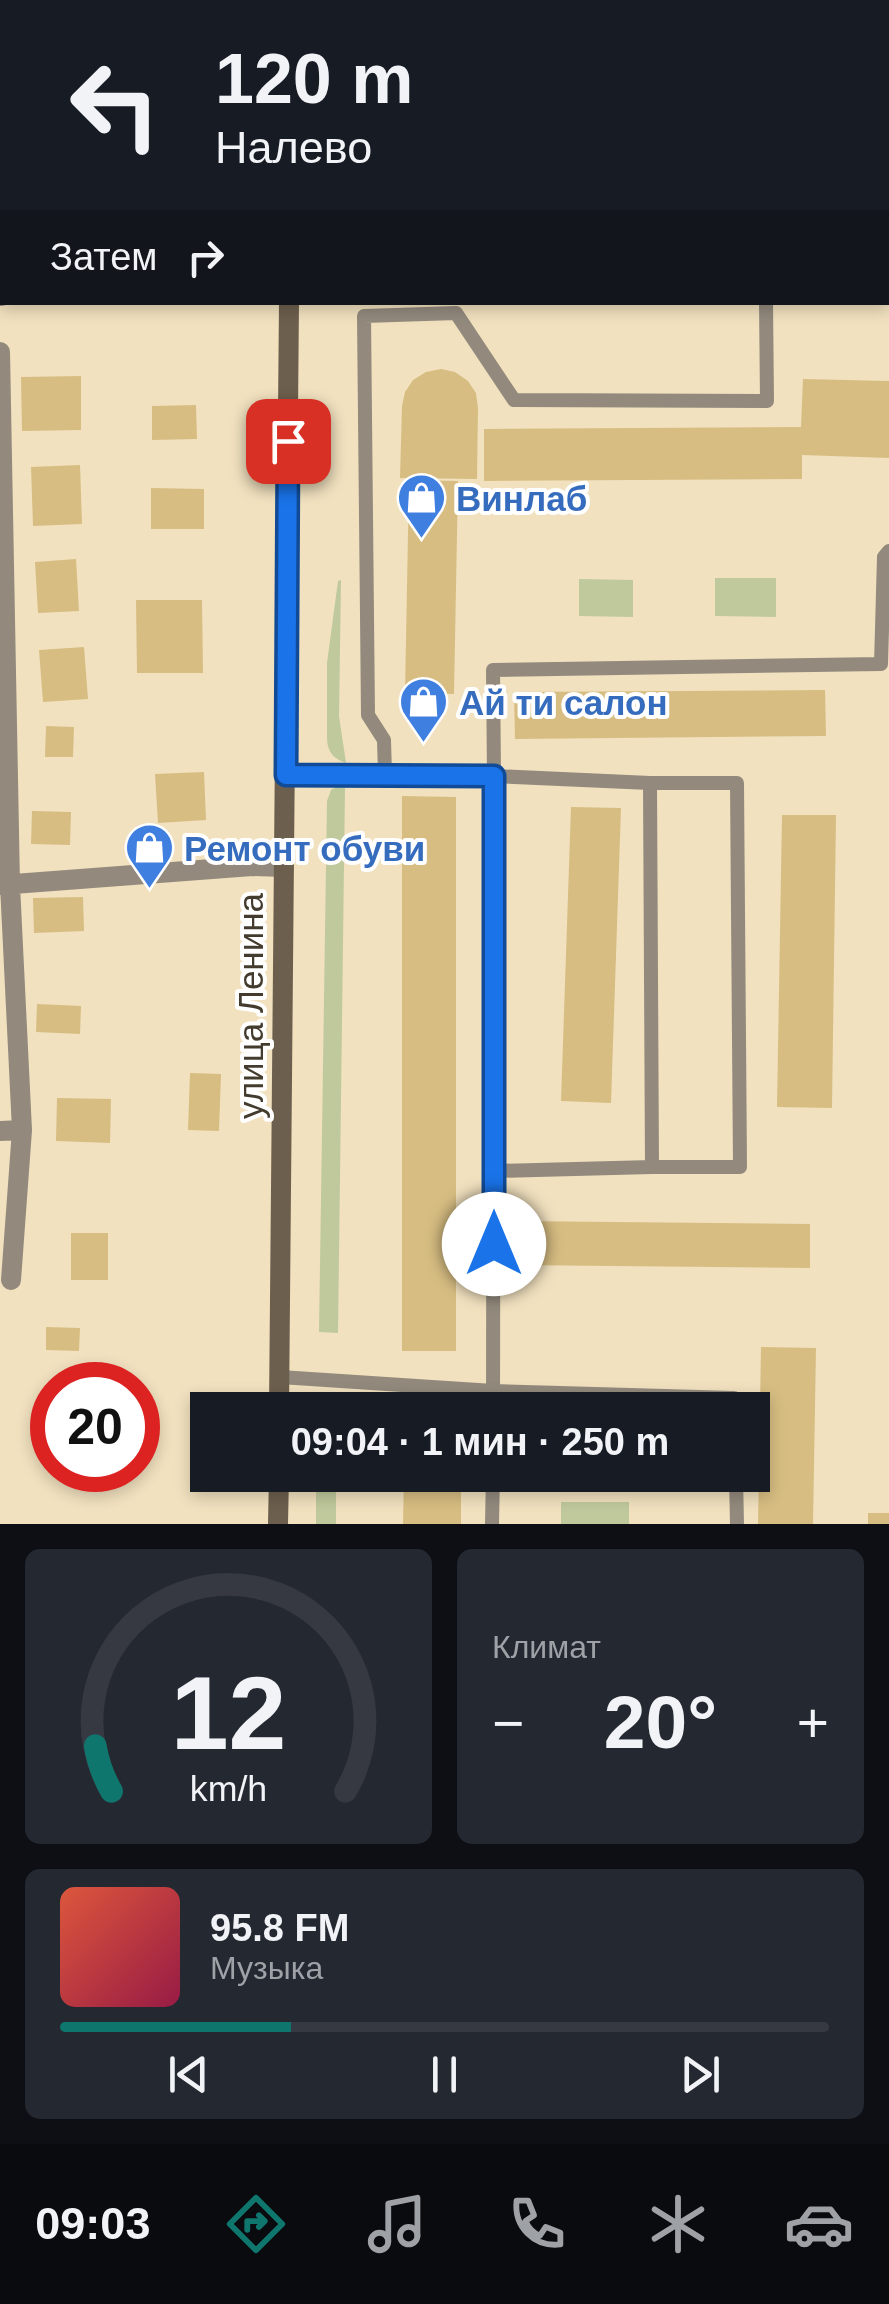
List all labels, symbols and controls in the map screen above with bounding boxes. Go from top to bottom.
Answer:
icon: left [50,40,180,170]
text: 120 m [215,40,413,118]
text: Налево [215,122,372,173]
icon: right [178,230,233,285]
text: Затем [50,236,158,278]
pin [246,399,331,484]
icon: arrive [261,414,316,469]
shop icon: Винлаб [395,472,447,540]
place label: Винлаб [456,479,587,518]
shop icon: Ай ти салон [398,676,450,744]
place label: Ай ти салон [459,683,668,722]
shop icon: Ремонт обуви [123,822,175,890]
place label: Ремонт обуви [184,829,425,868]
street label: улица Ленина [231,892,270,1119]
position arrow [442,1192,546,1296]
speed limit sign: 20 [30,1362,160,1492]
text: 09:04 · 1 мин · 250 m [291,1421,669,1463]
text: Климат [492,1629,601,1665]
text: 12 [171,1655,286,1771]
text: 20° [604,1680,717,1764]
text: − [492,1692,524,1754]
text: + [797,1692,829,1754]
text: km/h [190,1769,267,1809]
text: 95.8 FM [210,1907,349,1949]
text: Музыка [210,1950,323,1986]
icon: previous [161,2047,216,2102]
icon: pause [417,2047,472,2102]
icon: next [673,2047,728,2102]
icon: directions [221,2189,291,2259]
icon: music [362,2189,432,2259]
icon: phone [502,2189,572,2259]
icon: climate [643,2189,713,2259]
icon: car [784,2189,854,2259]
text: 09:03 [35,2198,150,2249]

